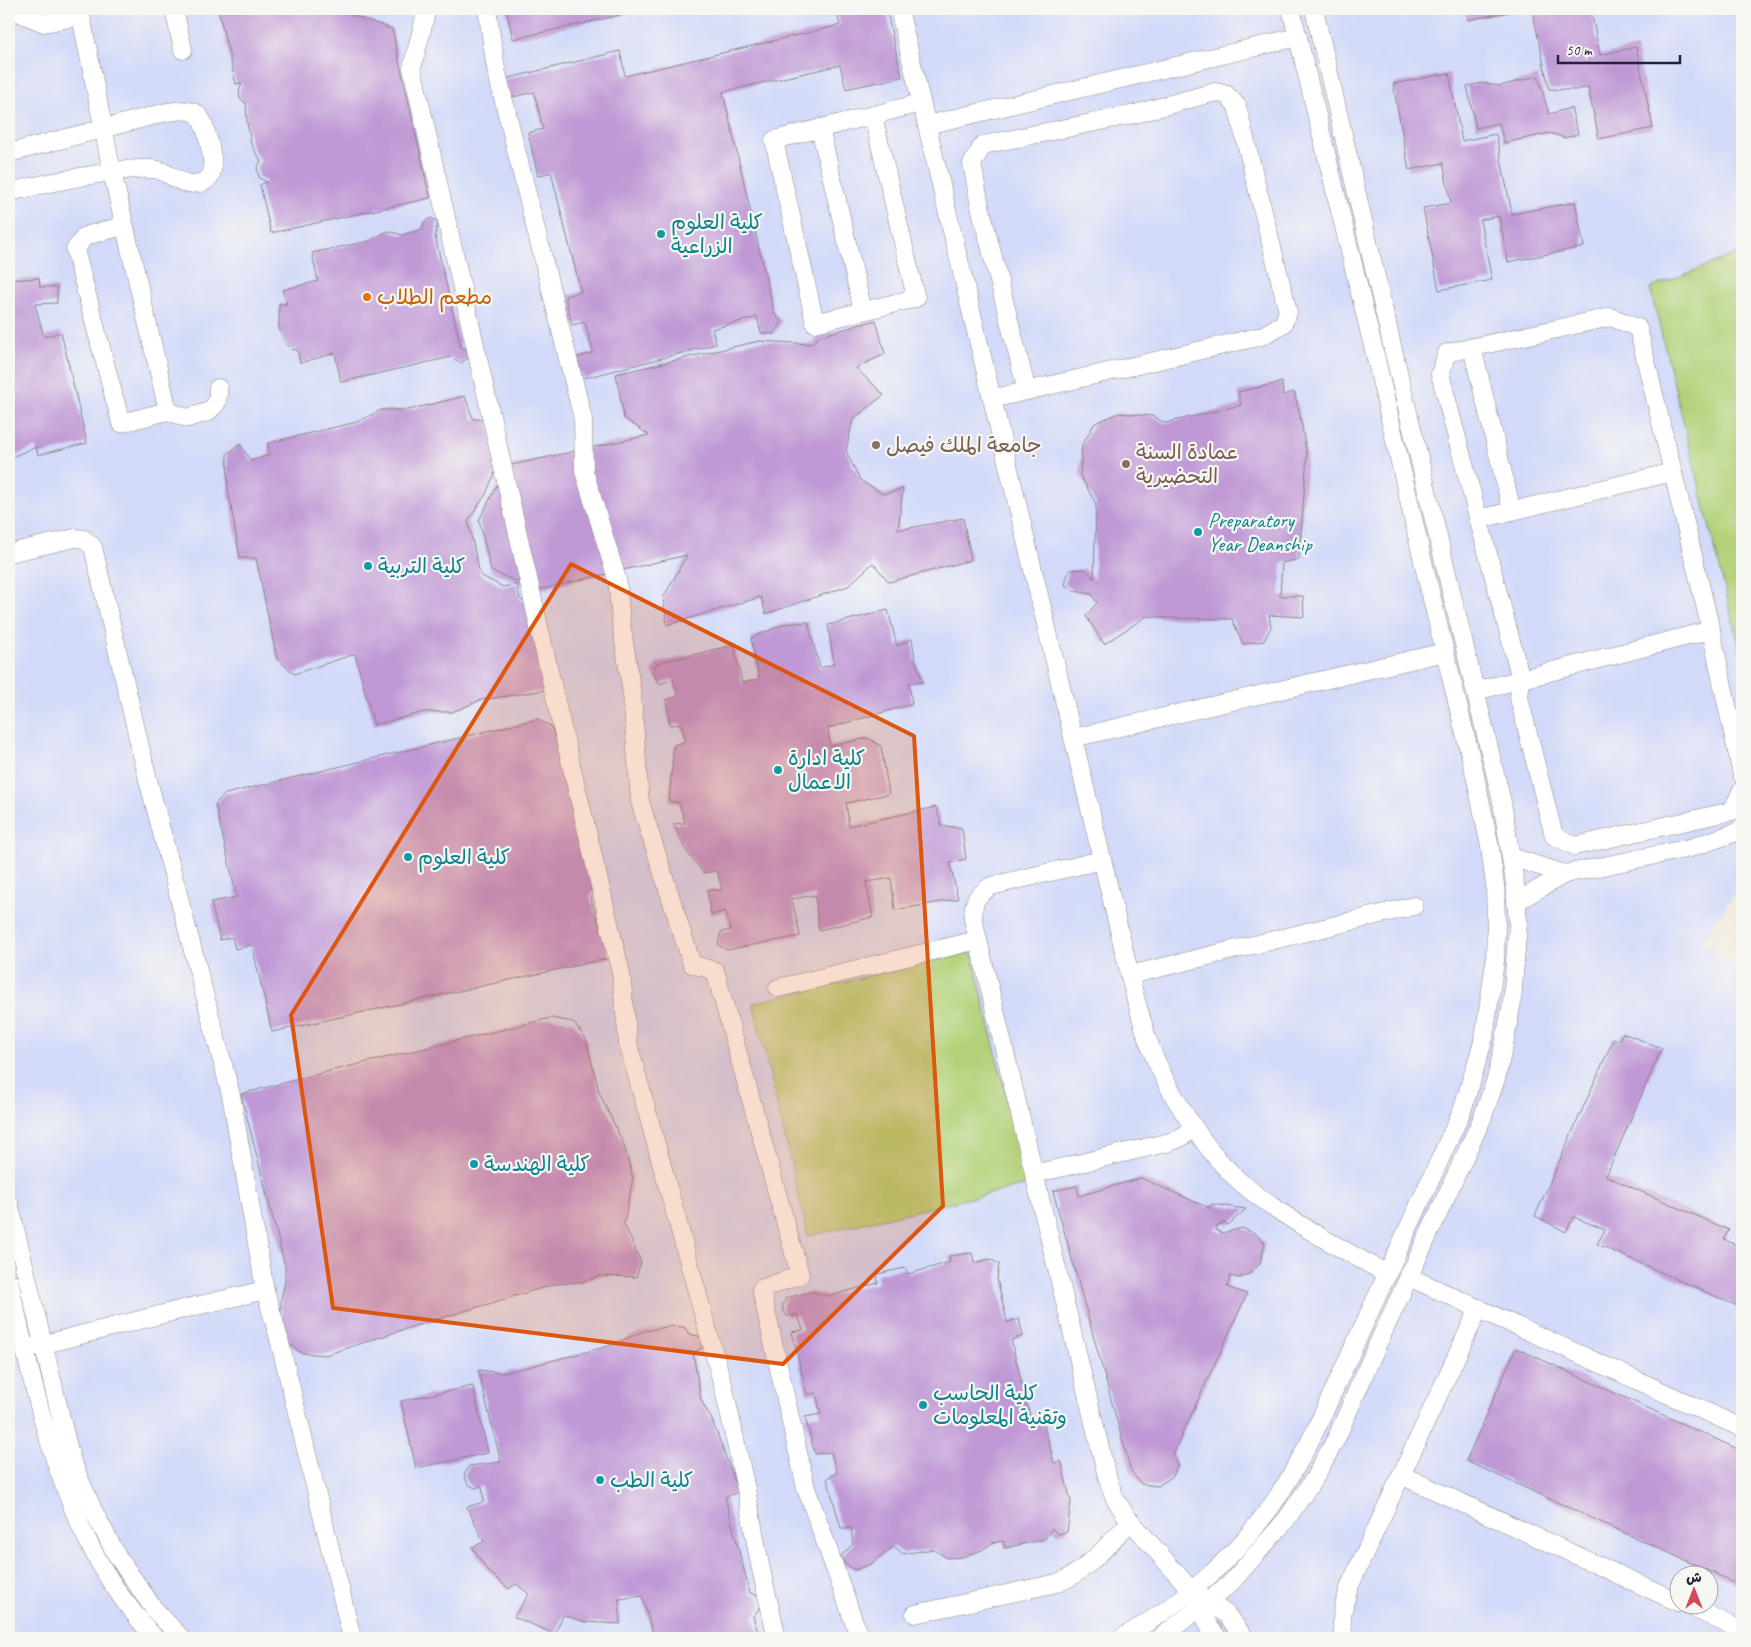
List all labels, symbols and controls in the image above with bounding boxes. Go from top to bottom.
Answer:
scale bar [1558,32,1681,64]
text: 50 m [1566,41,1593,60]
place label: كلية العلوم الزراعية [671,209,763,259]
marker: كلية العلوم الزراعية [655,228,667,240]
place label: مطعم الطلاب [377,284,492,313]
marker: مطعم الطلاب [361,291,373,303]
place label: جامعة الملك فيصل [886,432,1042,458]
marker: جامعة الملك فيصل [870,439,882,451]
place label: عمادة السنة التحضيرية [1136,439,1239,489]
marker: عمادة السنة التحضيرية [1120,458,1132,470]
place label: Preparatory Year Deanship [1208,507,1313,557]
marker: Preparatory Year Deanship [1192,526,1204,538]
place label: كلية التربية [378,553,465,579]
marker: كلية التربية [362,560,374,572]
place label: كلية ادارة الاعمال [788,745,865,795]
marker: كلية ادارة الاعمال [772,764,784,776]
place label: كلية العلوم [418,844,510,873]
marker: كلية العلوم [402,851,414,863]
place label: كلية الهندسة [484,1151,590,1177]
marker: كلية الهندسة [468,1158,480,1170]
place label: كلية الحاسب وتقنية المعلومات [933,1380,1067,1430]
marker: كلية الحاسب وتقنية المعلومات [917,1399,929,1411]
place label: كلية الطب [610,1467,693,1493]
marker: كلية الطب [594,1474,606,1486]
north arrow [1668,1564,1718,1614]
text: ش [1686,1569,1702,1586]

